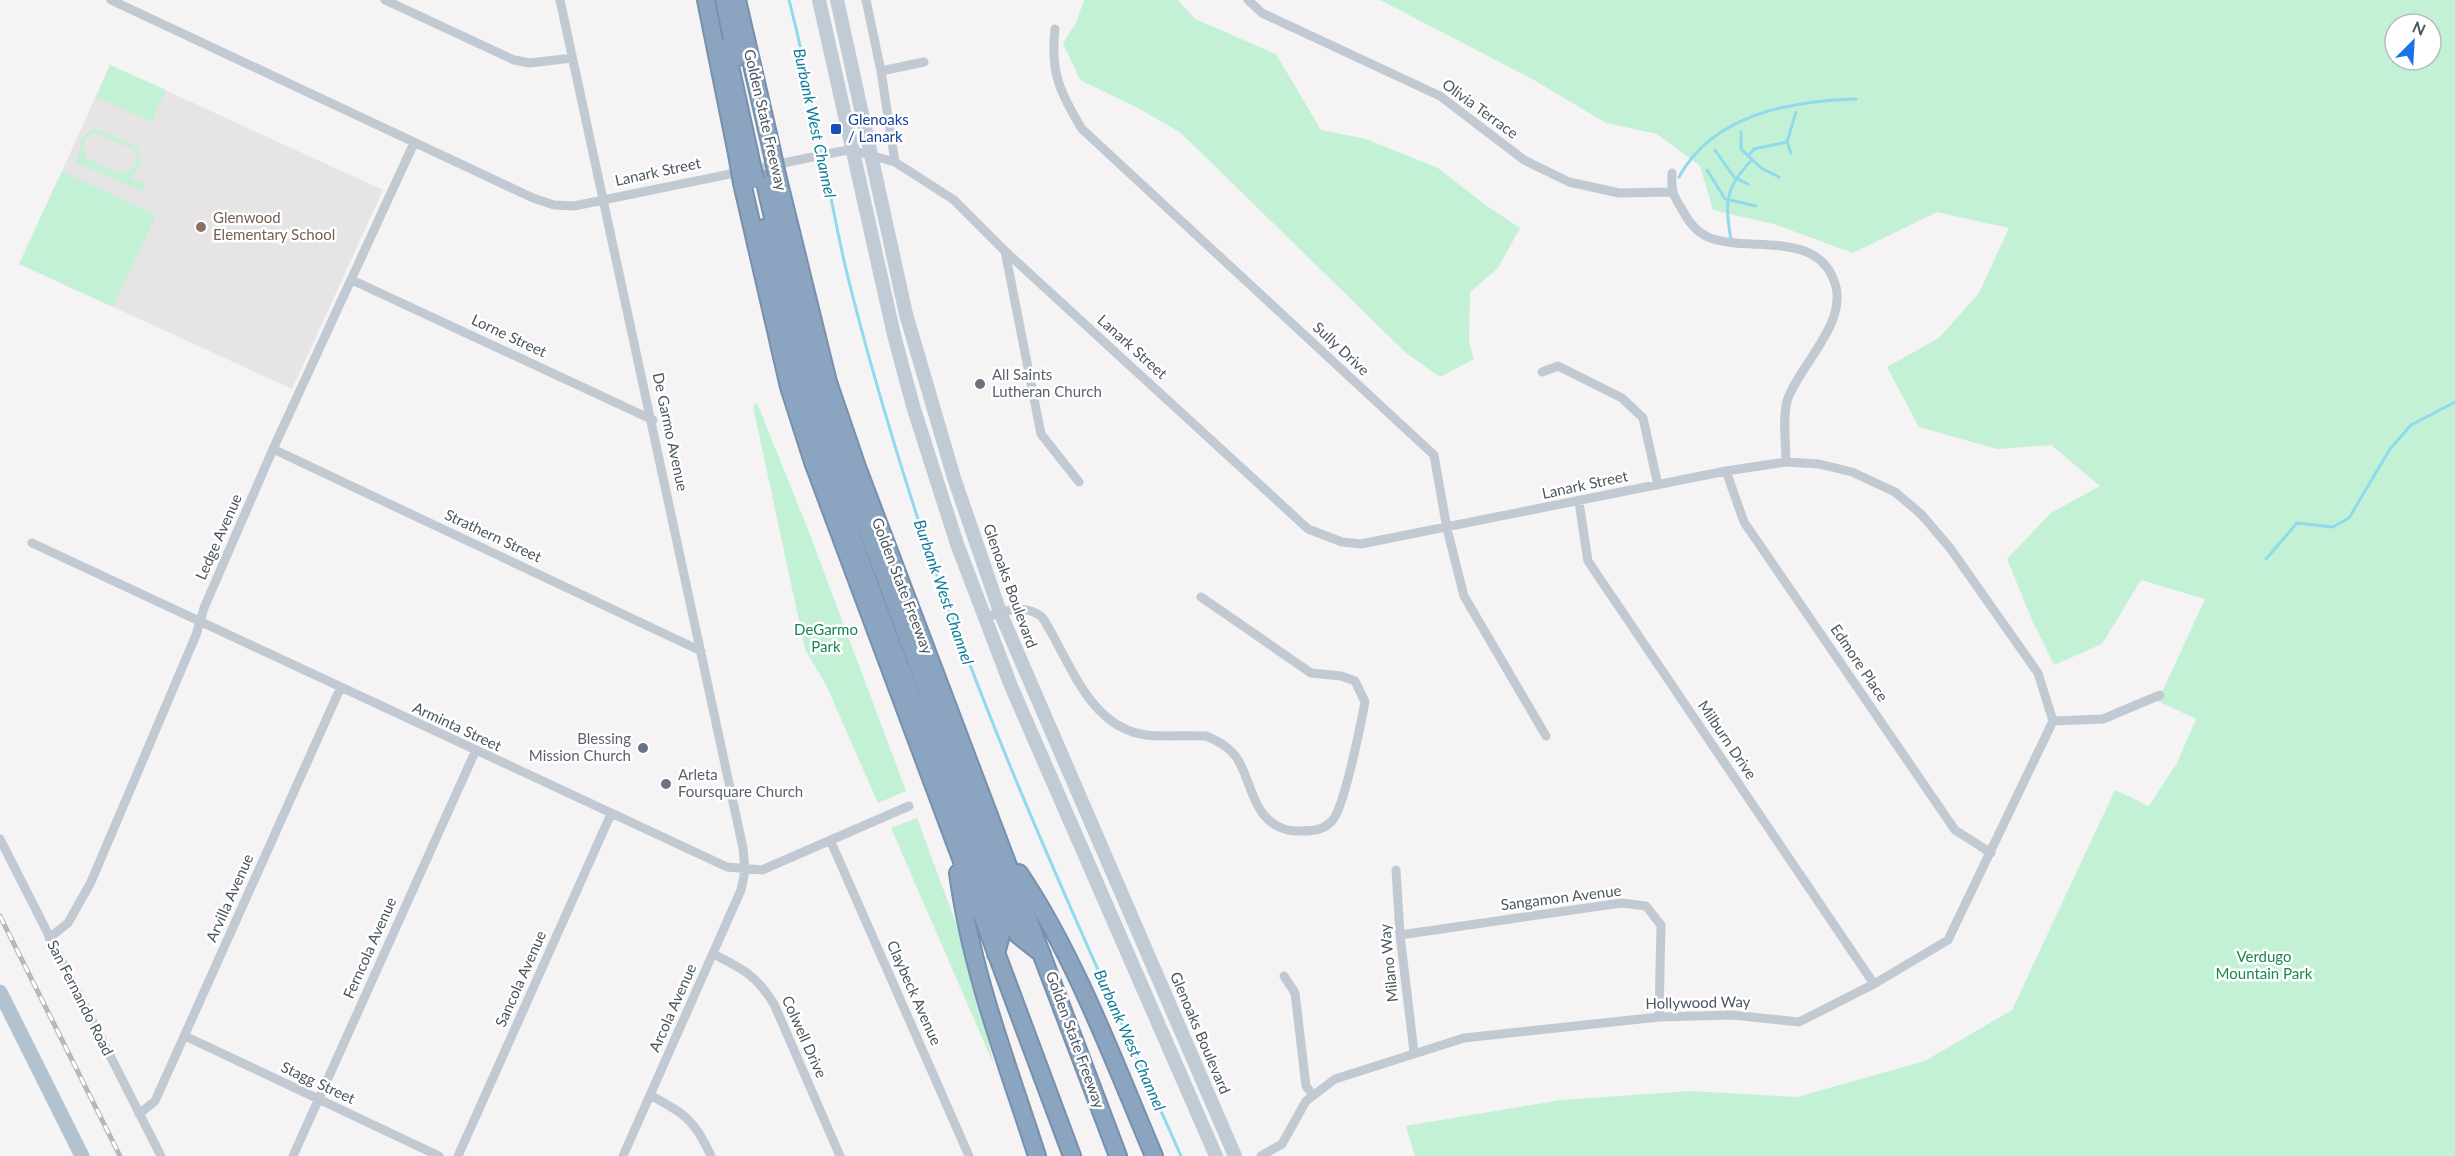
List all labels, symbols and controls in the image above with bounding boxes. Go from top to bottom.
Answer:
north arrow [2383,12,2443,72]
text: N [2410,17,2429,39]
water label: Burbank West Channel [790,46,841,200]
street label: Golden State Freeway [741,47,791,192]
street label: Olivia Terrace [1439,75,1522,142]
place label: Glenoaks / Lanark [848,110,909,145]
marker: Glenoaks / Lanark [829,122,843,136]
street label: Lanark Street [613,153,703,189]
place label: Glenwood Elementary School [213,208,335,243]
marker: Glenwood Elementary School [194,220,208,234]
street label: Lorne Street [469,310,550,361]
street label: Lanark Street [1094,310,1172,383]
street label: Sully Drive [1310,318,1374,379]
place label: All Saints Lutheran Church [992,365,1102,400]
street label: De Garmo Avenue [650,371,692,493]
marker: All Saints Lutheran Church [973,377,987,391]
street label: Lanark Street [1540,466,1630,502]
street label: Ledge Avenue [191,491,245,582]
street label: Strathern Street [442,505,545,566]
street label: Golden State Freeway [869,515,937,657]
water label: Burbank West Channel [911,517,978,667]
street label: Glenoaks Boulevard [980,521,1042,650]
park label: DeGarmo Park [794,620,858,655]
street label: Edmore Place [1827,620,1892,705]
street label: Milburn Drive [1695,697,1761,782]
street label: Arminta Street [410,698,505,755]
place label: Blessing Mission Church [529,729,631,764]
marker: Blessing Mission Church [636,741,650,755]
place label: Arleta Foursquare Church [678,765,803,800]
marker: Arleta Foursquare Church [659,777,673,791]
street label: Arvilla Avenue [202,851,257,944]
street label: Sangamon Avenue [1500,881,1622,913]
street label: Ferncola Avenue [339,894,400,1001]
street label: Milano Way [1375,923,1401,1003]
street label: Sancola Avenue [491,928,549,1029]
street label: San Fernando Road [44,937,118,1058]
street label: Claybeck Avenue [884,937,946,1048]
park label: Verdugo Mountain Park [2216,947,2313,982]
street label: Arcola Avenue [645,961,700,1055]
water label: Burbank West Channel [1091,966,1170,1114]
street label: Golden State Freeway [1043,969,1109,1111]
street label: Glenoaks Boulevard [1167,969,1235,1096]
street label: Hollywood Way [1645,992,1751,1012]
street label: Colwell Drive [779,993,831,1081]
street label: Stagg Street [279,1057,359,1107]

